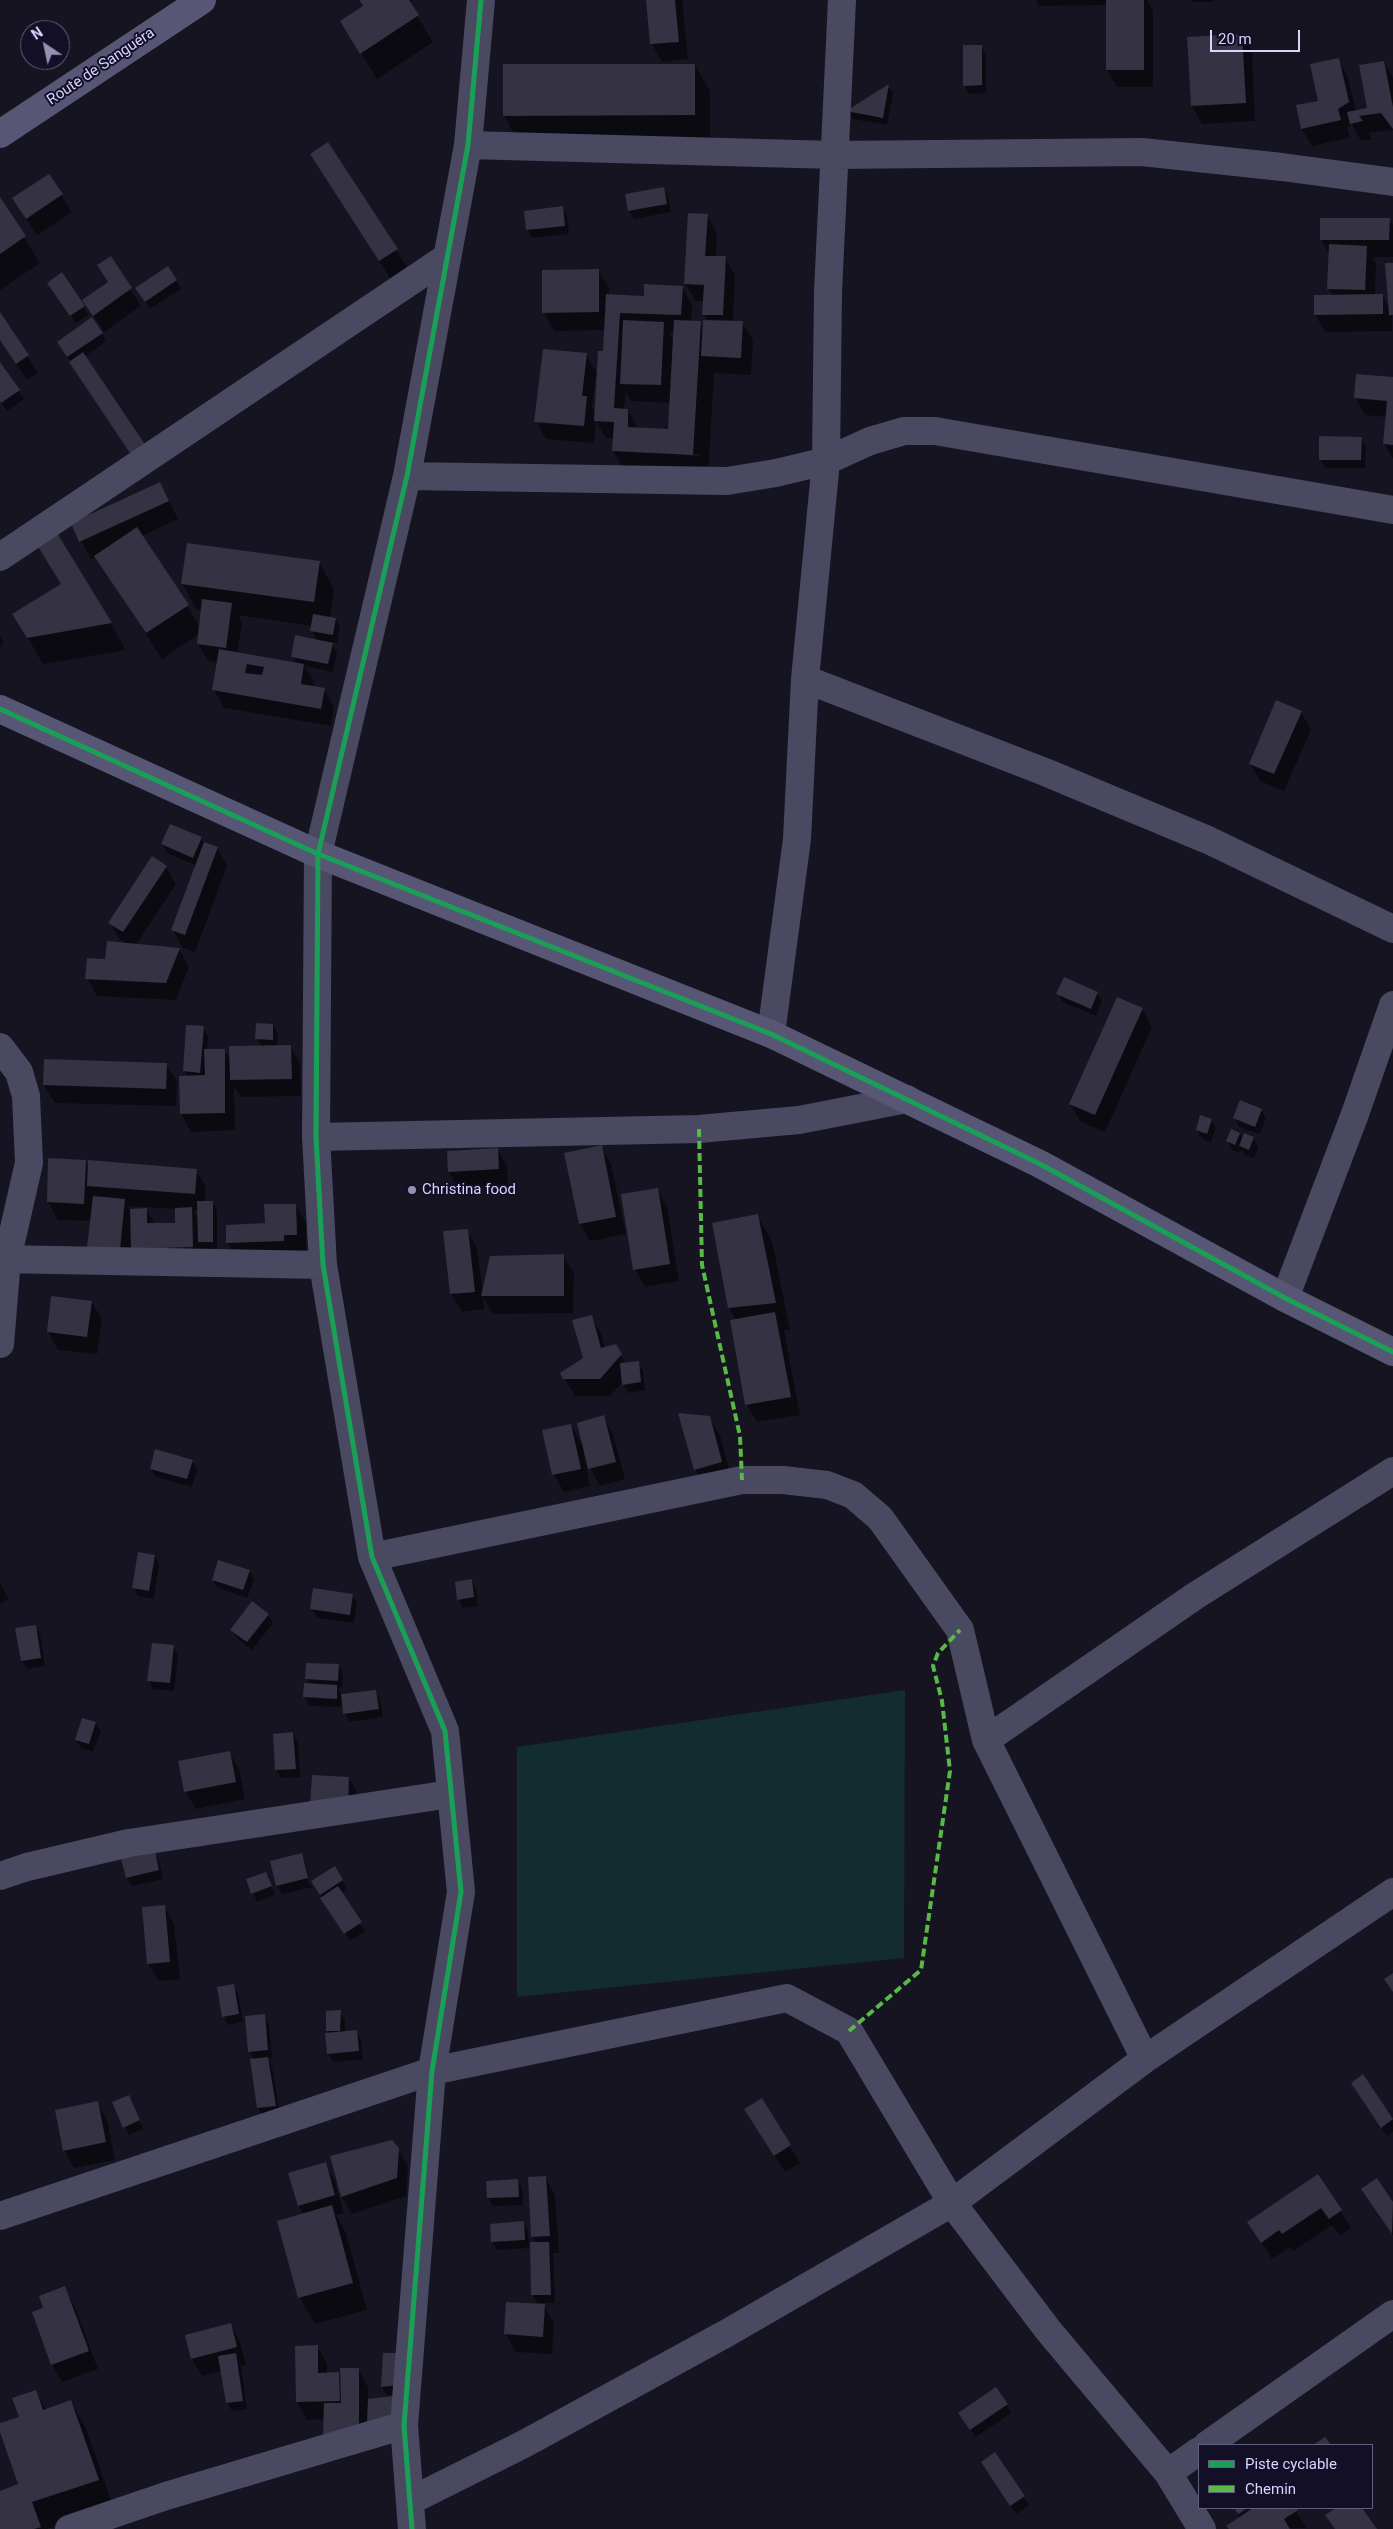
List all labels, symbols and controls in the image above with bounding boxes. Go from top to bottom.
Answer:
north arrow [20,20,70,70]
scale bar [1213,20,1303,52]
text: N [29,24,46,43]
street label: Route de Sanguéra [44,24,158,110]
text: 20 m [1218,30,1252,48]
place label: Christina food [422,1181,516,1199]
marker: Christina food [406,1184,418,1196]
legend [1198,2444,1373,2509]
text: Piste cyclable [1245,2455,1337,2473]
text: Chemin [1245,2480,1296,2498]

